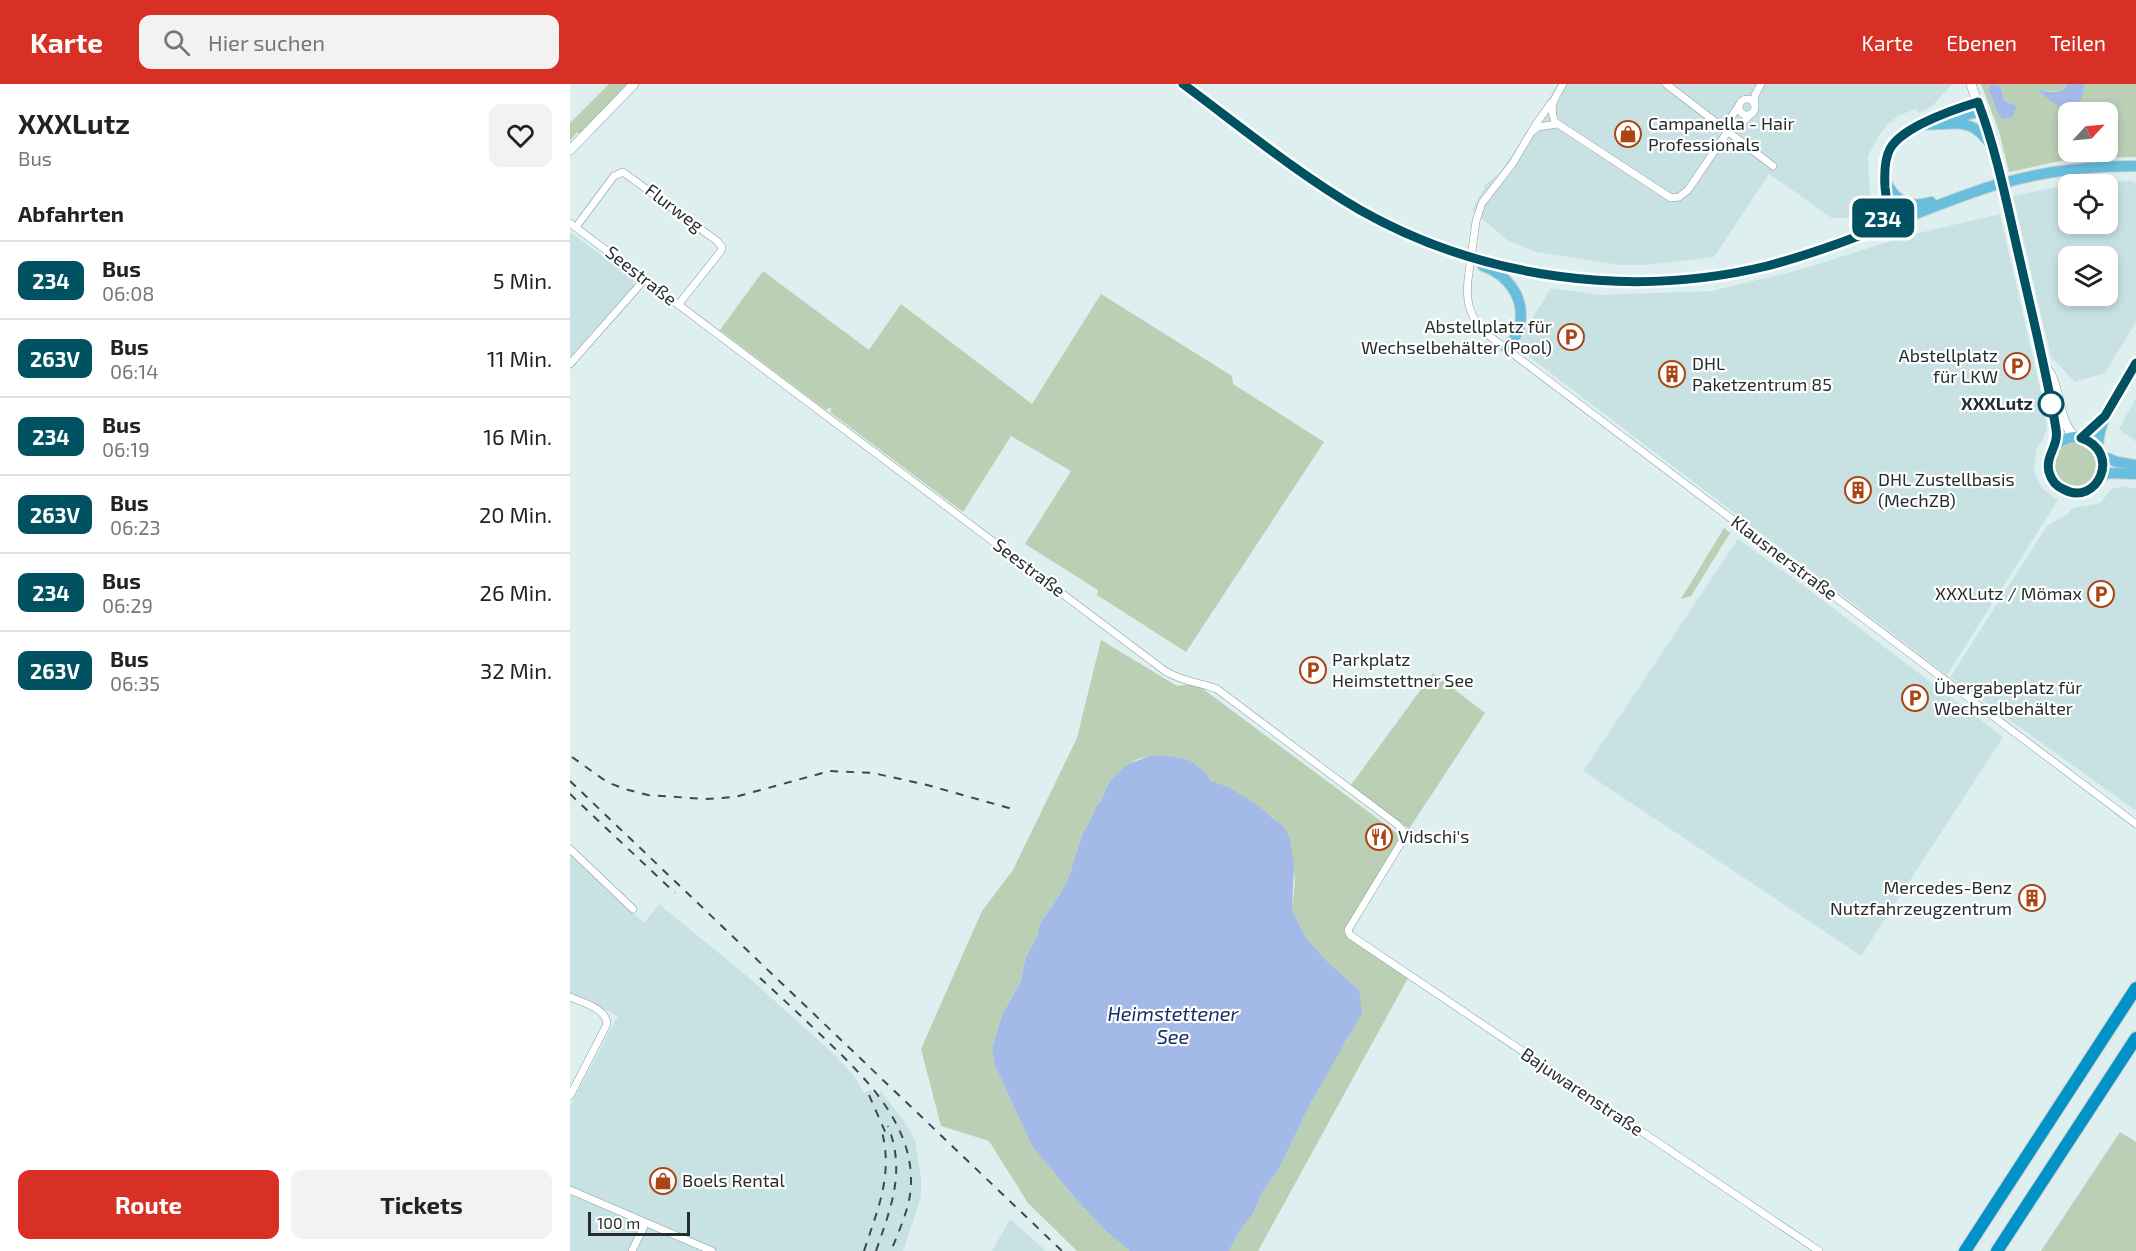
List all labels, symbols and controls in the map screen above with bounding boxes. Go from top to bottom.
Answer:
search box [139,15,559,69]
text: Karte [30,25,103,59]
icon: search [160,26,193,59]
text: Hier suchen [208,29,325,55]
text: Karte [1862,30,1913,55]
text: Ebenen [1946,30,2017,55]
text: Teilen [2050,30,2106,55]
north arrow [2058,102,2118,162]
map controls [2058,102,2118,306]
button: heart [489,104,552,167]
text: XXXLutz [18,106,130,140]
place label: Campanella - Hair Professionals [1648,112,1795,155]
shop icon: Campanella - Hair Professionals [1613,119,1643,149]
text: Bus [18,146,52,170]
button: locate [2058,174,2118,234]
street label: Flurweg [641,178,708,236]
line badge: 234 [1848,198,1918,238]
text: Abfahrten [18,200,124,226]
text: 234 [1864,206,1902,231]
street label: Seestraße [602,241,682,310]
button: layers [2058,246,2118,306]
text: Bus [102,255,141,281]
text: 5 Min. [493,267,552,293]
text: 234 [32,268,70,293]
text: 06:08 [102,281,154,305]
place label: Abstellplatz für Wechselbehälter (Pool) [1361,315,1552,358]
parking icon: Abstellplatz für Wechselbehälter (Pool) [1556,322,1586,352]
text: Bus [110,333,149,359]
place label: Abstellplatz für LKW [1898,344,1998,387]
text: 11 Min. [487,345,552,371]
text: 263V [30,346,80,371]
parking icon: Abstellplatz für LKW [2002,351,2032,381]
place label: DHL Paketzentrum 85 [1692,352,1832,395]
text: 06:14 [110,359,158,383]
building icon: DHL Paketzentrum 85 [1657,359,1687,389]
marker: XXXLutz [2038,391,2064,417]
place label: XXXLutz [1961,392,2033,414]
text: Bus [102,411,141,437]
text: 16 Min. [483,423,552,449]
text: 234 [32,424,70,449]
text: 06:19 [102,437,150,461]
place label: DHL Zustellbasis (MechZB) [1878,468,2015,511]
building icon: DHL Zustellbasis (MechZB) [1843,475,1873,505]
text: Bus [110,489,149,515]
text: 20 Min. [479,501,552,527]
text: 263V [30,502,80,527]
street label: Klausnerstraße [1727,510,1842,604]
text: 06:23 [110,515,161,539]
street label: Seestraße [989,533,1070,601]
text: Bus [102,567,141,593]
text: 26 Min. [480,579,552,605]
parking icon: XXXLutz / Mömax [2086,579,2116,609]
text: 234 [32,580,70,605]
place label: XXXLutz / Mömax [1935,582,2082,604]
text: 06:29 [102,593,153,617]
text: Bus [110,645,149,671]
place label: Parkplatz Heimstettner See [1332,648,1474,691]
parking icon: Parkplatz Heimstettner See [1298,655,1328,685]
text: 32 Min. [480,657,552,683]
text: 263V [30,658,80,683]
text: 06:35 [110,671,160,695]
place label: Übergabeplatz für Wechselbehälter [1934,676,2083,719]
parking icon: Übergabeplatz für Wechselbehälter [1900,683,1930,713]
restaurant icon: Vidschi's [1364,822,1394,852]
place label: Vidschi's [1398,825,1470,847]
place label: Mercedes-Benz Nutzfahrzeugzentrum [1830,876,2012,919]
building icon: Mercedes-Benz Nutzfahrzeugzentrum [2017,883,2047,913]
water label: Heimstettener See [1108,1001,1239,1048]
street label: Bajuwarenstraße [1517,1042,1648,1140]
shop icon: Boels Rental [648,1166,678,1196]
place label: Boels Rental [682,1169,785,1191]
button: Route [18,1170,279,1239]
button: Tickets [291,1170,552,1239]
scale bar [588,1209,690,1236]
text: 100 m [597,1213,640,1232]

